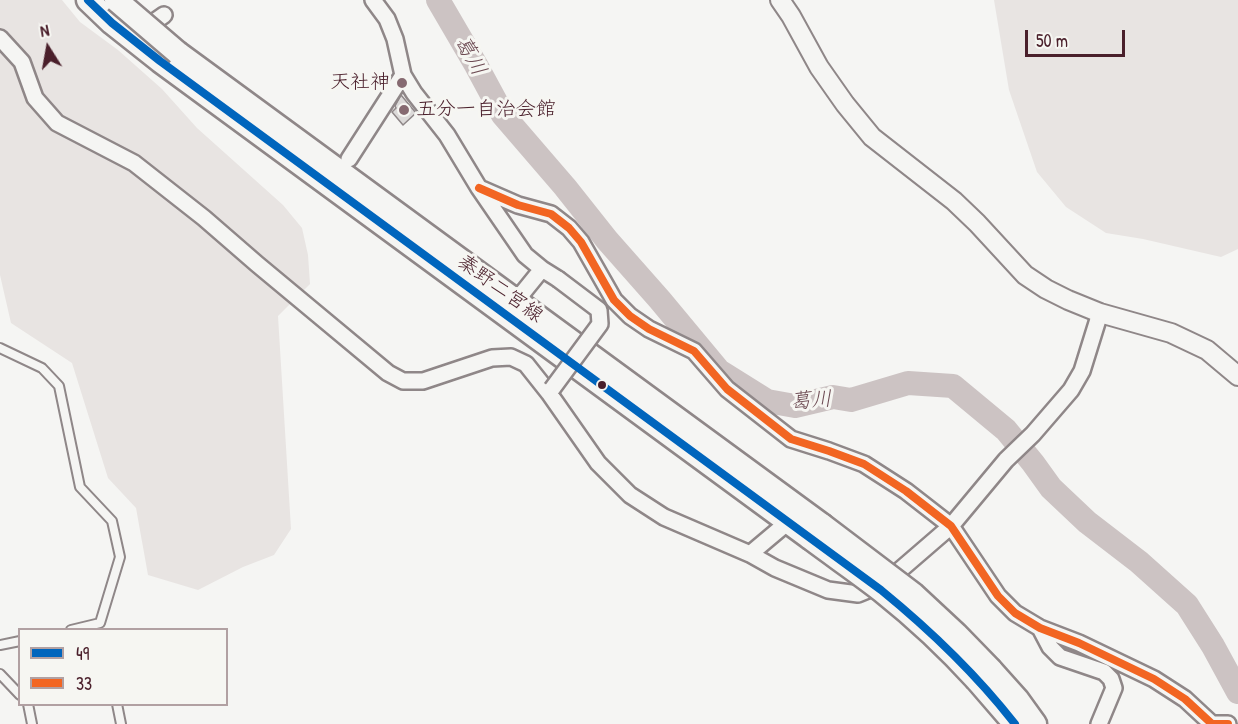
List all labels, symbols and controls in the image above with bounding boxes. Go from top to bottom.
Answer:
north arrow [18,18,78,78]
scale bar [1028,18,1128,56]
text: N [38,19,51,42]
text: 50 m [1036,28,1068,53]
water label: 葛川 [449,32,491,80]
place label: 天社神 [330,71,390,95]
marker: 天社神 [395,76,409,90]
place label: 五分一自治会館 [416,98,556,122]
marker: 五分一自治会館 [397,103,411,117]
street label: 秦野二宮線 [452,250,548,328]
unlabelled marker [596,379,608,391]
water label: 葛川 [789,387,833,415]
legend [18,628,228,706]
text: 49 [76,641,89,666]
text: 33 [76,671,92,696]

